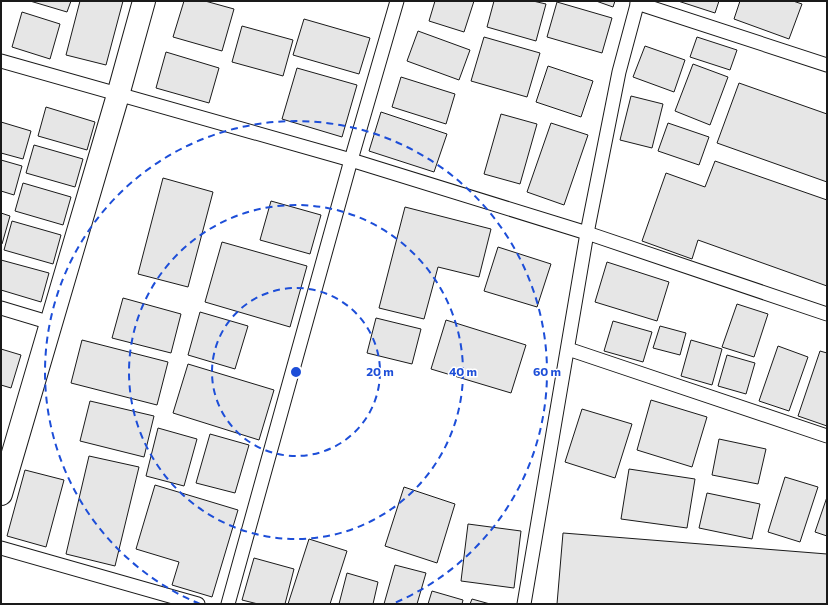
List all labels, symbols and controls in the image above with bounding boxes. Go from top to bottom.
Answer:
text: 20 m [366,364,394,378]
text: 40 m [449,364,477,378]
text: 60 m [533,364,561,378]
centre of rings [289,365,303,379]

